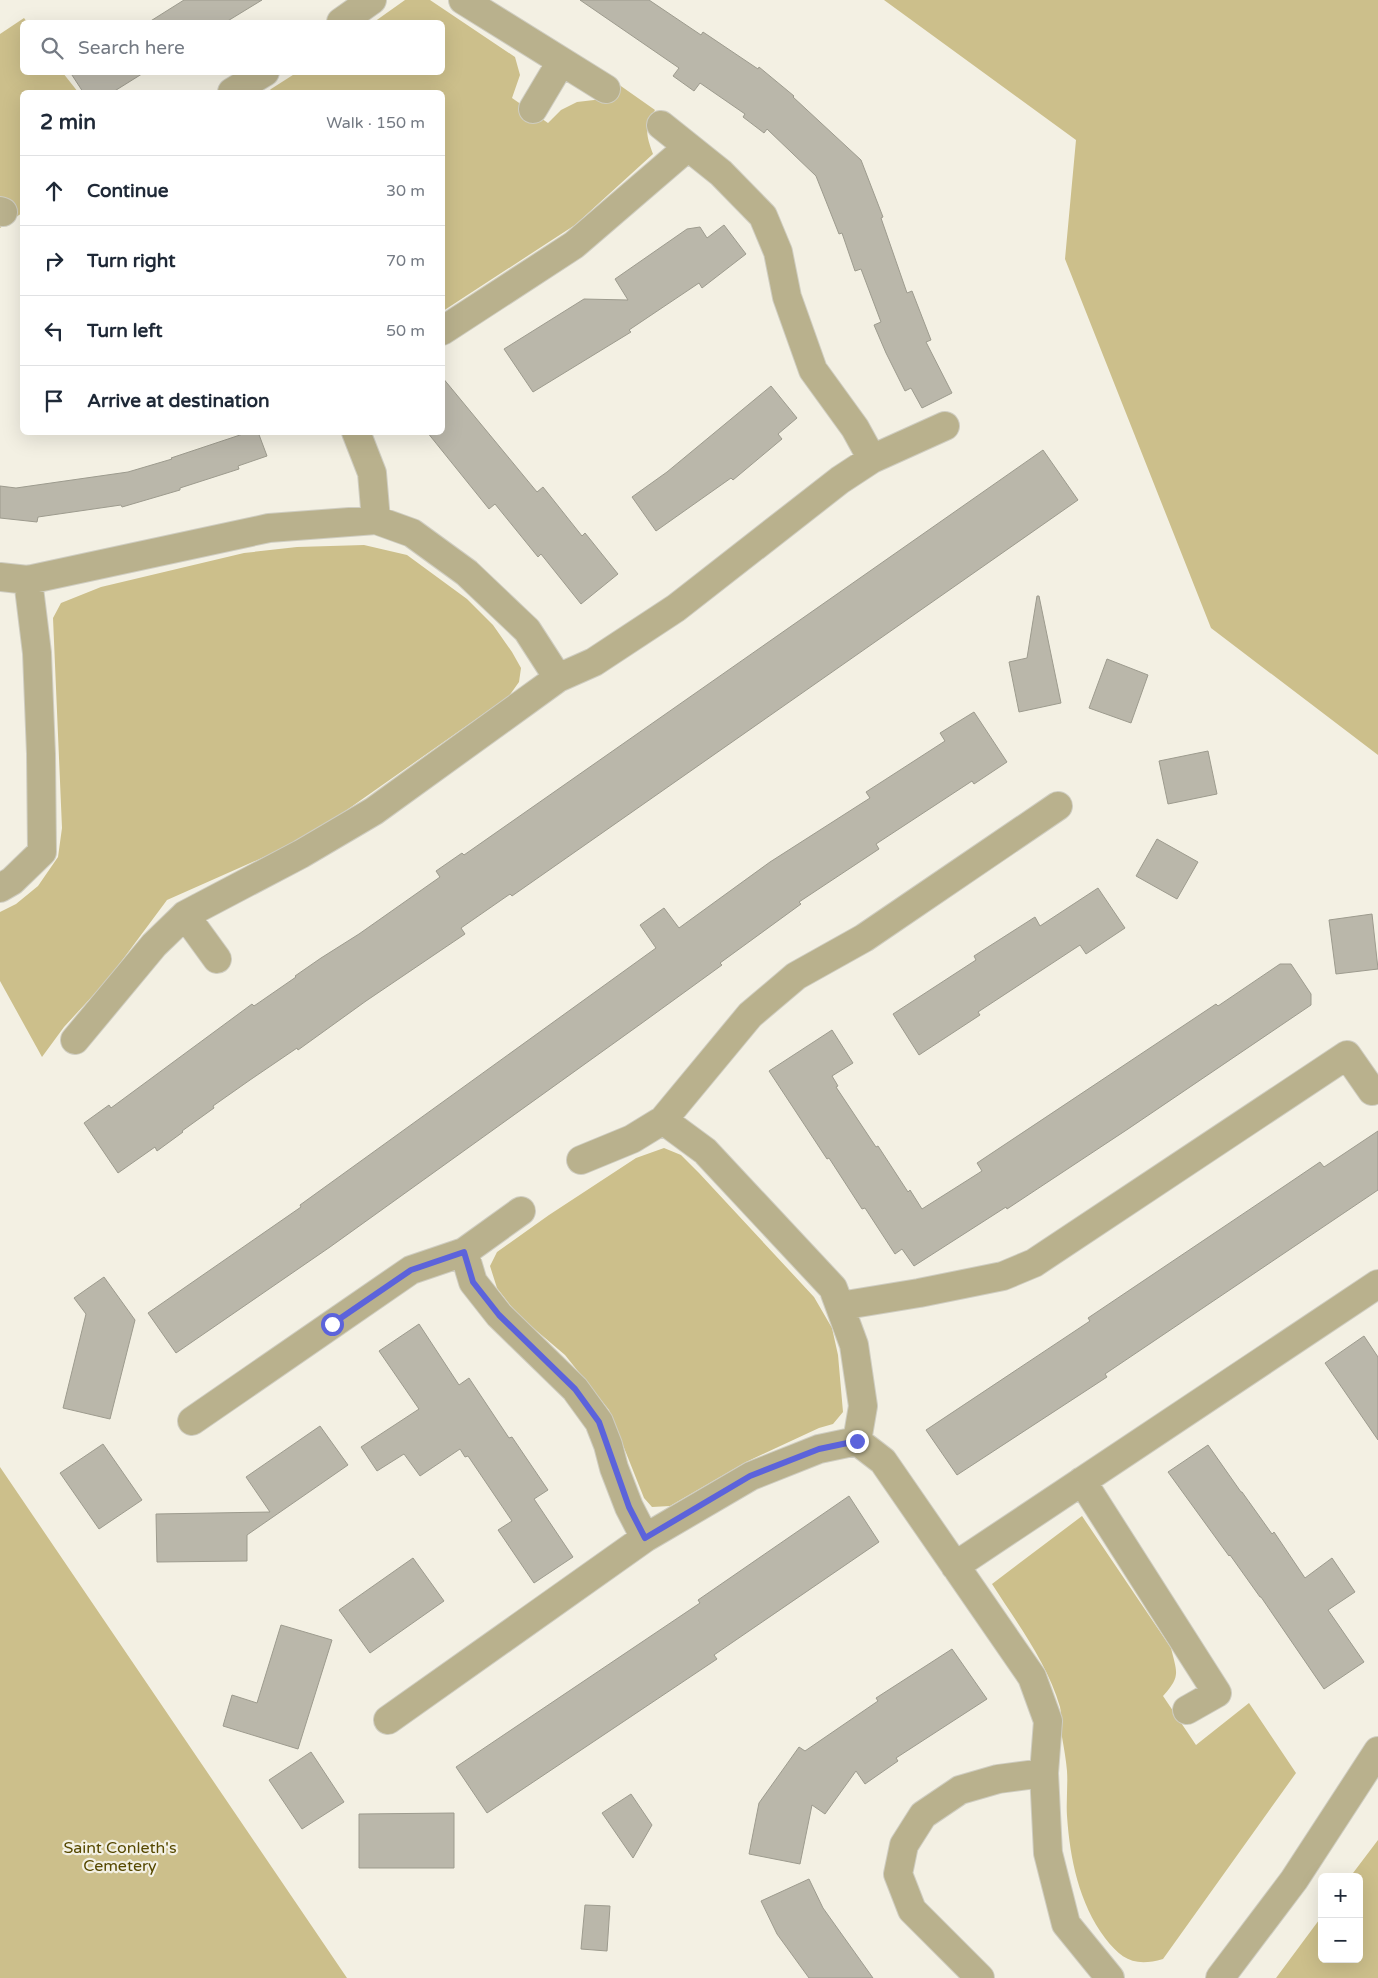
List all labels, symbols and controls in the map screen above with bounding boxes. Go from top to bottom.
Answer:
search box [20,20,445,75]
icon: search [38,34,66,62]
text: Search here [78,37,185,59]
text: 2 min [40,110,96,135]
text: Walk · 150 m [326,113,425,133]
icon: ahead [40,177,68,205]
text: Continue [87,180,169,202]
text: 30 m [386,181,425,201]
icon: right [40,247,68,275]
text: Turn right [87,250,175,272]
text: 70 m [386,251,425,271]
icon: left [40,317,68,345]
text: Turn left [87,320,163,342]
text: 50 m [386,321,425,341]
icon: arrive [40,387,68,415]
text: Arrive at destination [87,390,270,412]
route start [321,1313,344,1336]
route end [846,1430,869,1453]
park label: Saint Conleth's Cemetery [63,1838,177,1876]
map controls [1318,1873,1363,1963]
button: + [1318,1873,1363,1918]
button: − [1318,1918,1363,1963]

